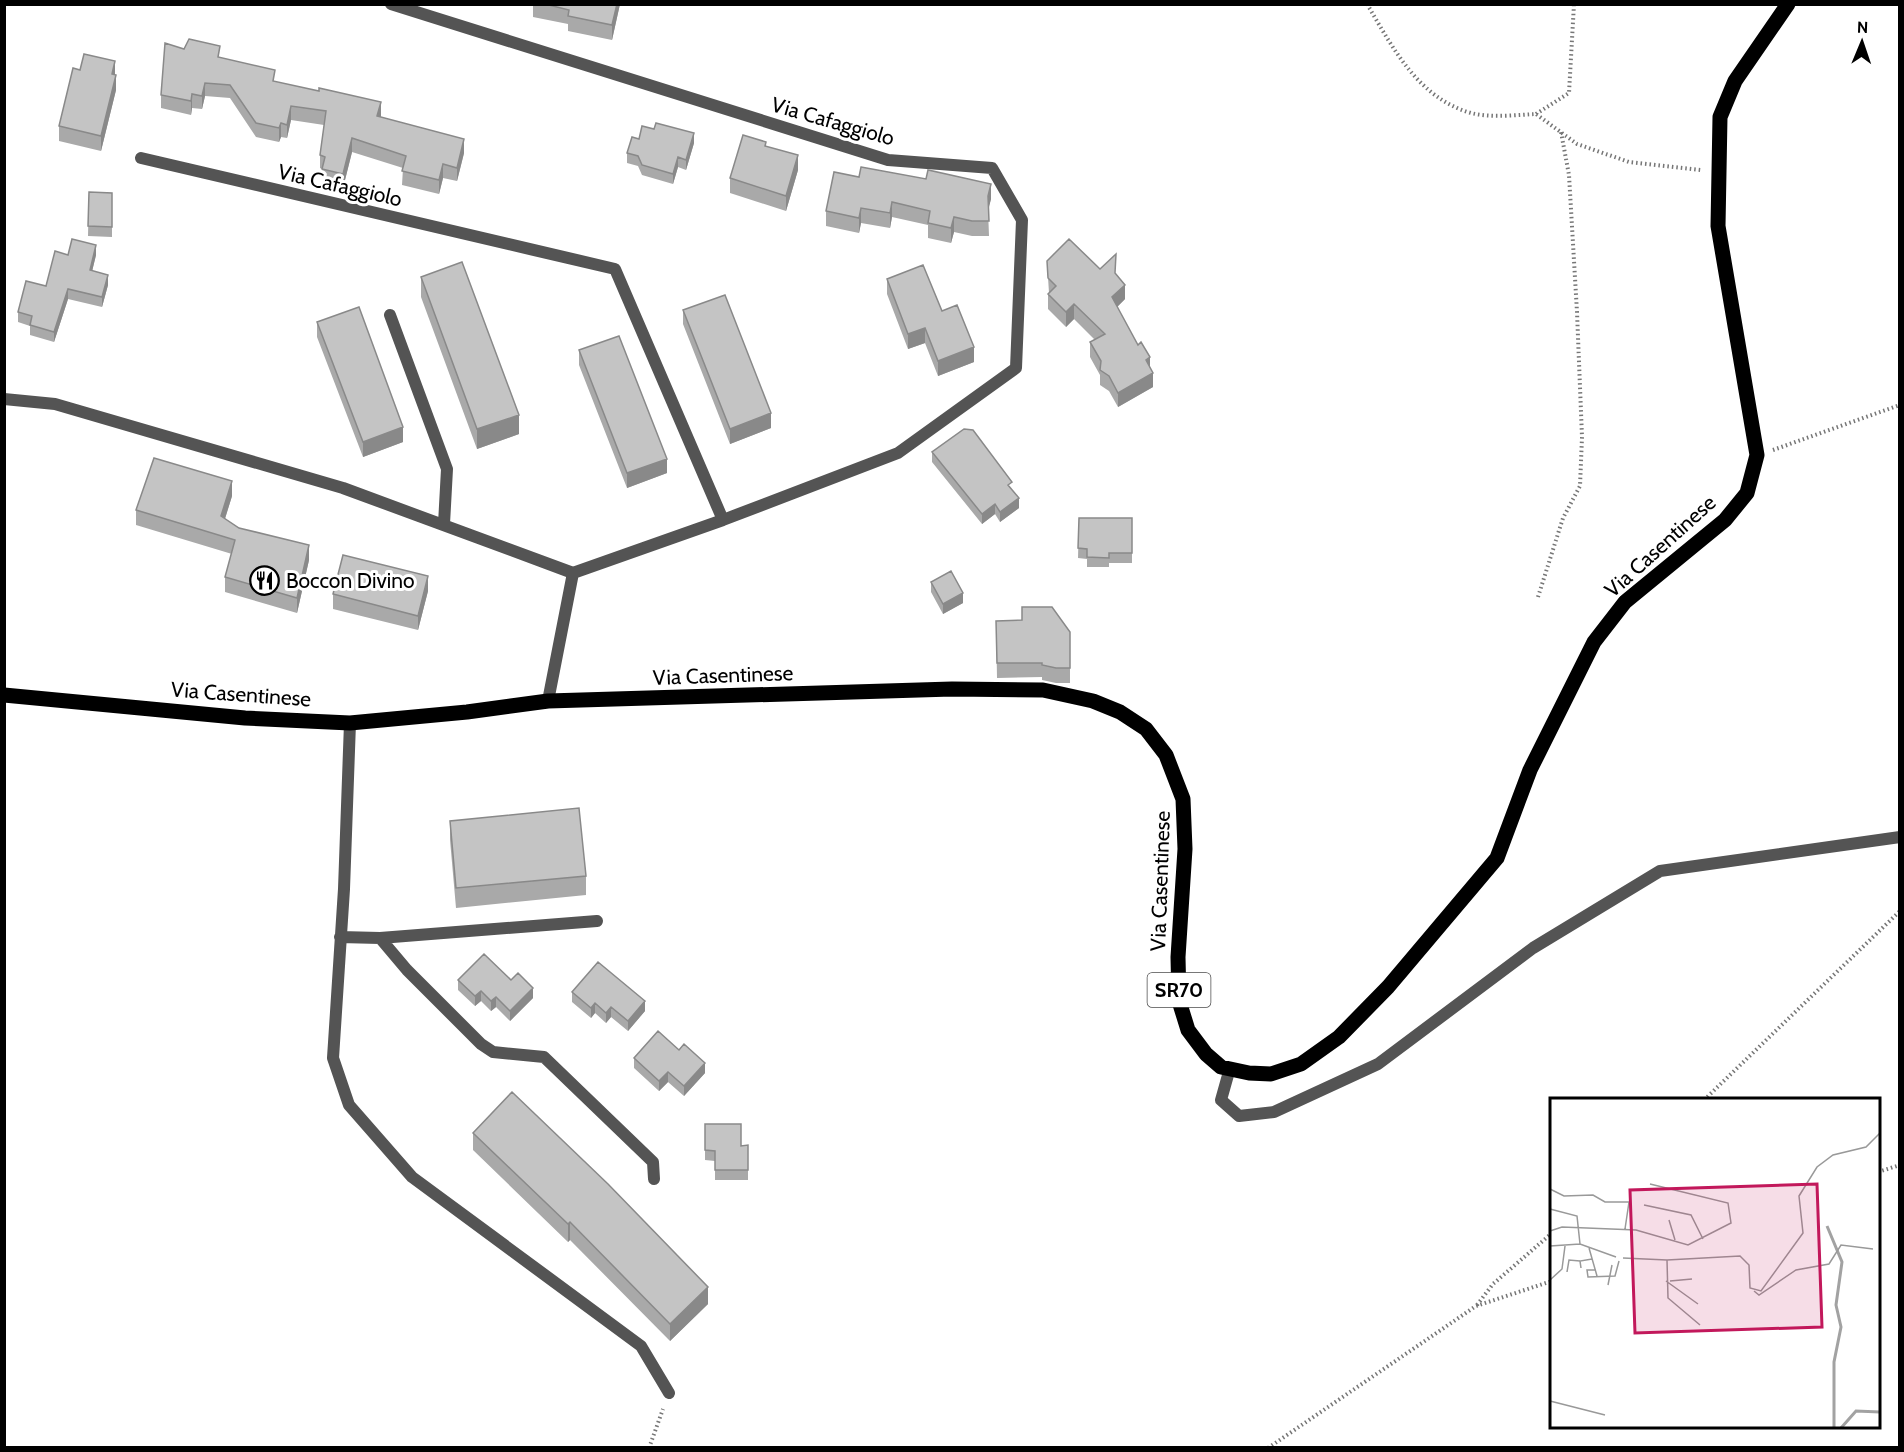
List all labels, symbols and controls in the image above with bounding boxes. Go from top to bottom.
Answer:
north arrow [1832,12,1892,72]
text: N [1857,18,1868,37]
street label: Via Cafaggiolo [769,92,897,150]
street label: Via Cafaggiolo [276,159,404,211]
street label: Via Casentinese [1599,490,1721,602]
restaurant icon: Boccon Divino [249,564,281,596]
place label: Boccon Divino [286,568,415,593]
street label: Via Casentinese [652,660,794,690]
street label: Via Casentinese [170,677,312,711]
street label: Via Casentinese [1145,810,1175,952]
road number: SR70 [1148,973,1210,1007]
inset map [1550,1098,1880,1428]

